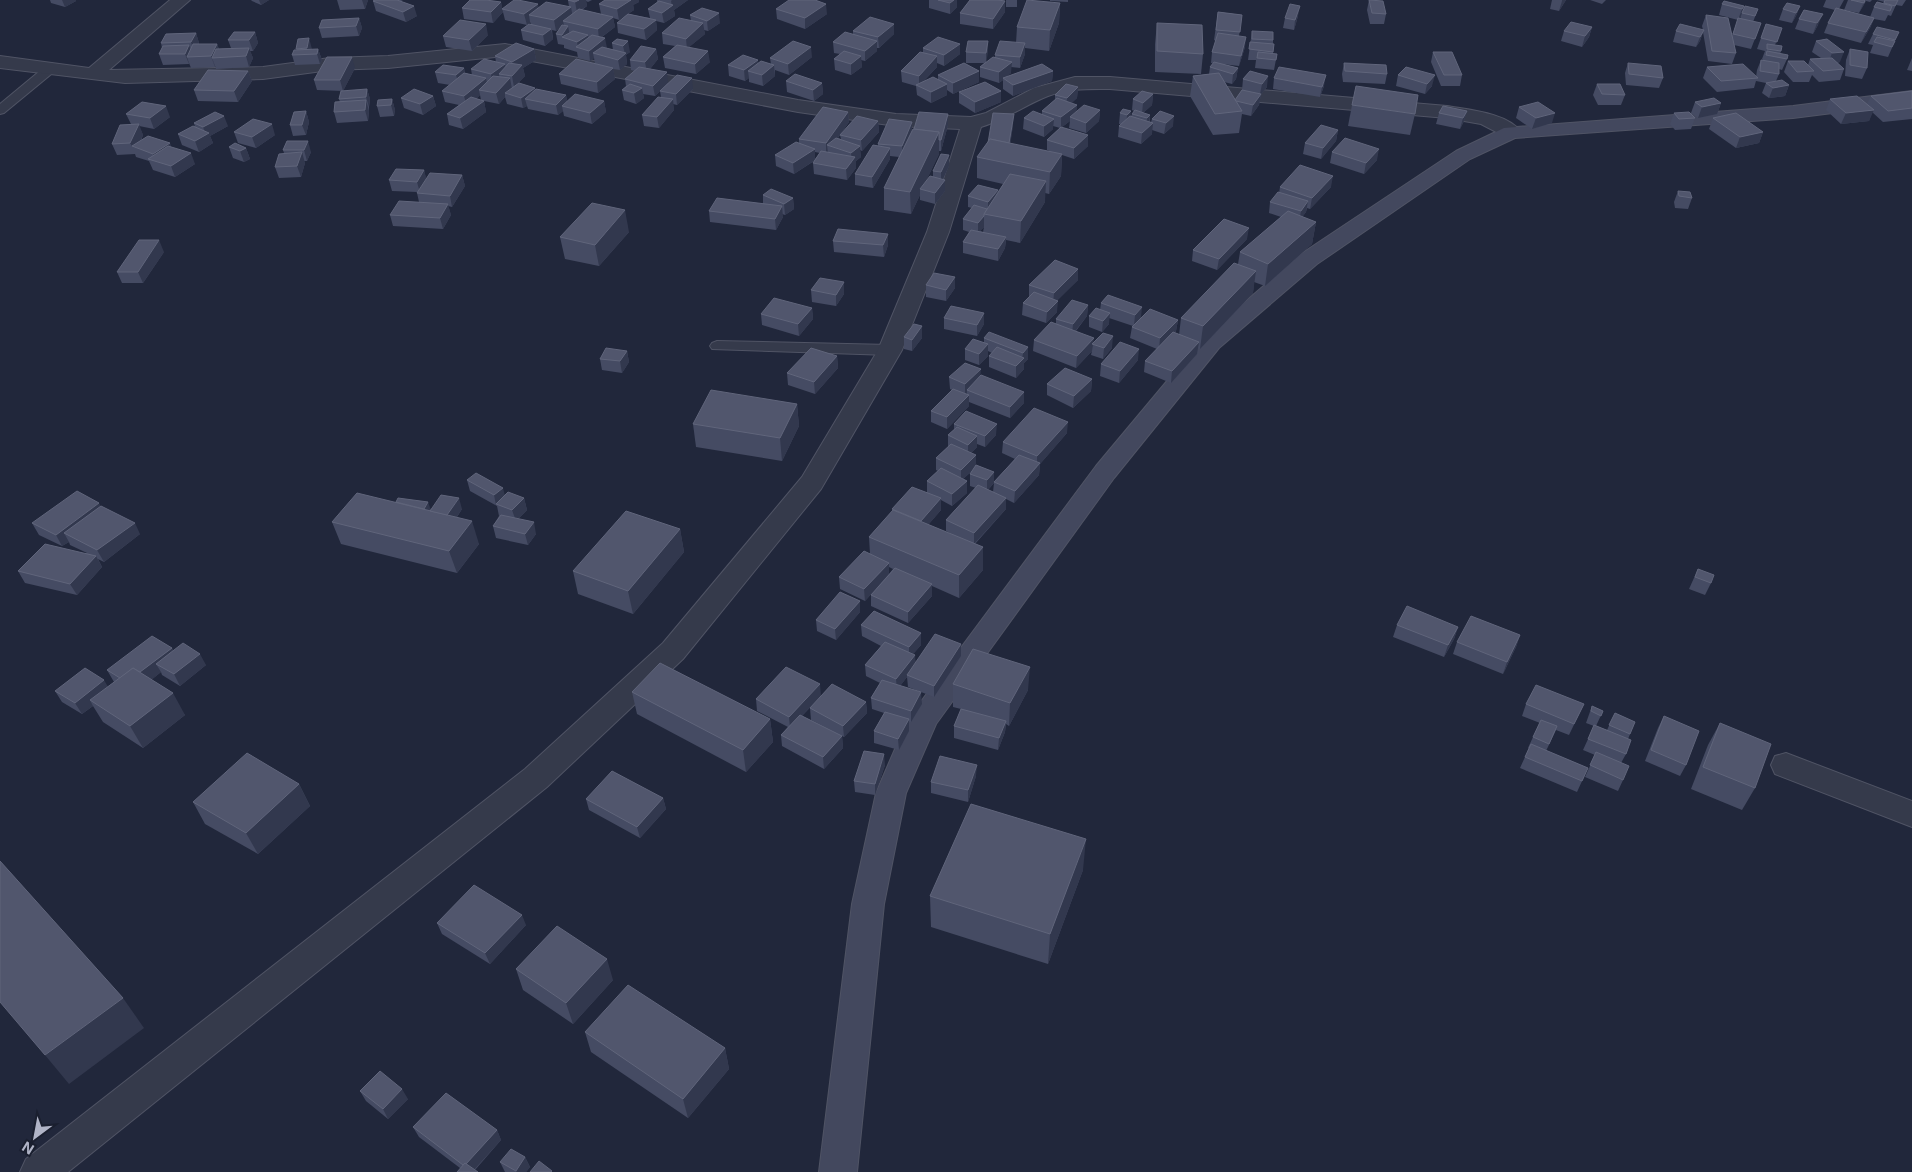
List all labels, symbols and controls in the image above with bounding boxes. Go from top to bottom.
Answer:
north arrow [10,1112,60,1162]
text: N [19,1138,37,1158]

